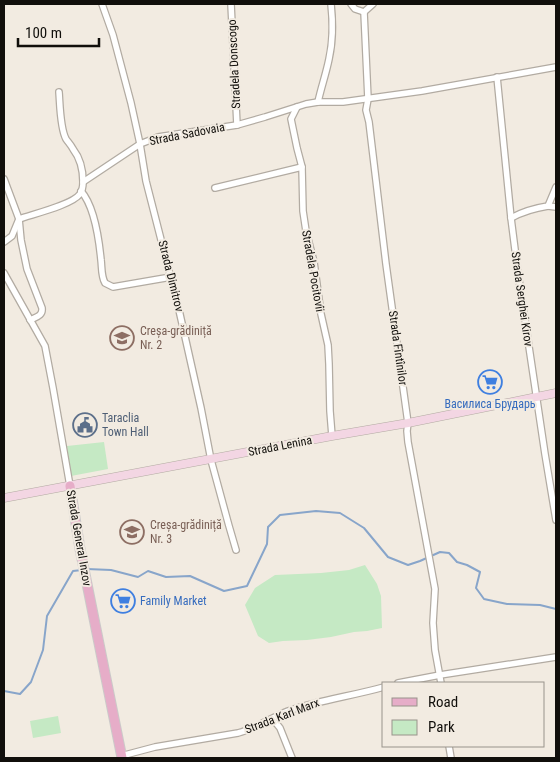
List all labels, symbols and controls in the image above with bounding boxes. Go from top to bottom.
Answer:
scale bar [18,15,99,47]
street label: Stradela Donscogo [225,19,243,109]
text: 100 m [25,24,62,42]
street label: Strada Sadovaia [148,120,226,148]
street label: Stradela Pocitovîi [299,229,327,313]
street label: Strada Dimitrov [155,239,187,313]
street label: Strada Serghei Kirov [508,251,536,347]
street label: Strada Fîntînilor [386,310,410,387]
place label: Creșa-grădiniță Nr. 2 [140,324,212,352]
school or university icon: Creșa-grădiniță Nr. 2 [109,325,135,351]
supermarket icon: Василиса Брударь [477,369,503,395]
place label: Василиса Брударь [444,397,536,411]
place label: Taraclia Town Hall [102,411,149,439]
public building icon: Taraclia Town Hall [72,412,98,438]
street label: Strada Lenina [247,433,313,459]
street label: Strada General Inzov [64,489,94,587]
place label: Creșa-grădiniță Nr. 3 [150,518,222,546]
school or university icon: Creșa-grădiniță Nr. 3 [119,519,145,545]
supermarket icon: Family Market [110,588,136,614]
place label: Family Market [140,594,207,608]
legend [382,682,545,747]
text: Road [428,693,458,711]
street label: Strada Karl Marx [243,695,321,737]
text: Park [428,718,455,736]

